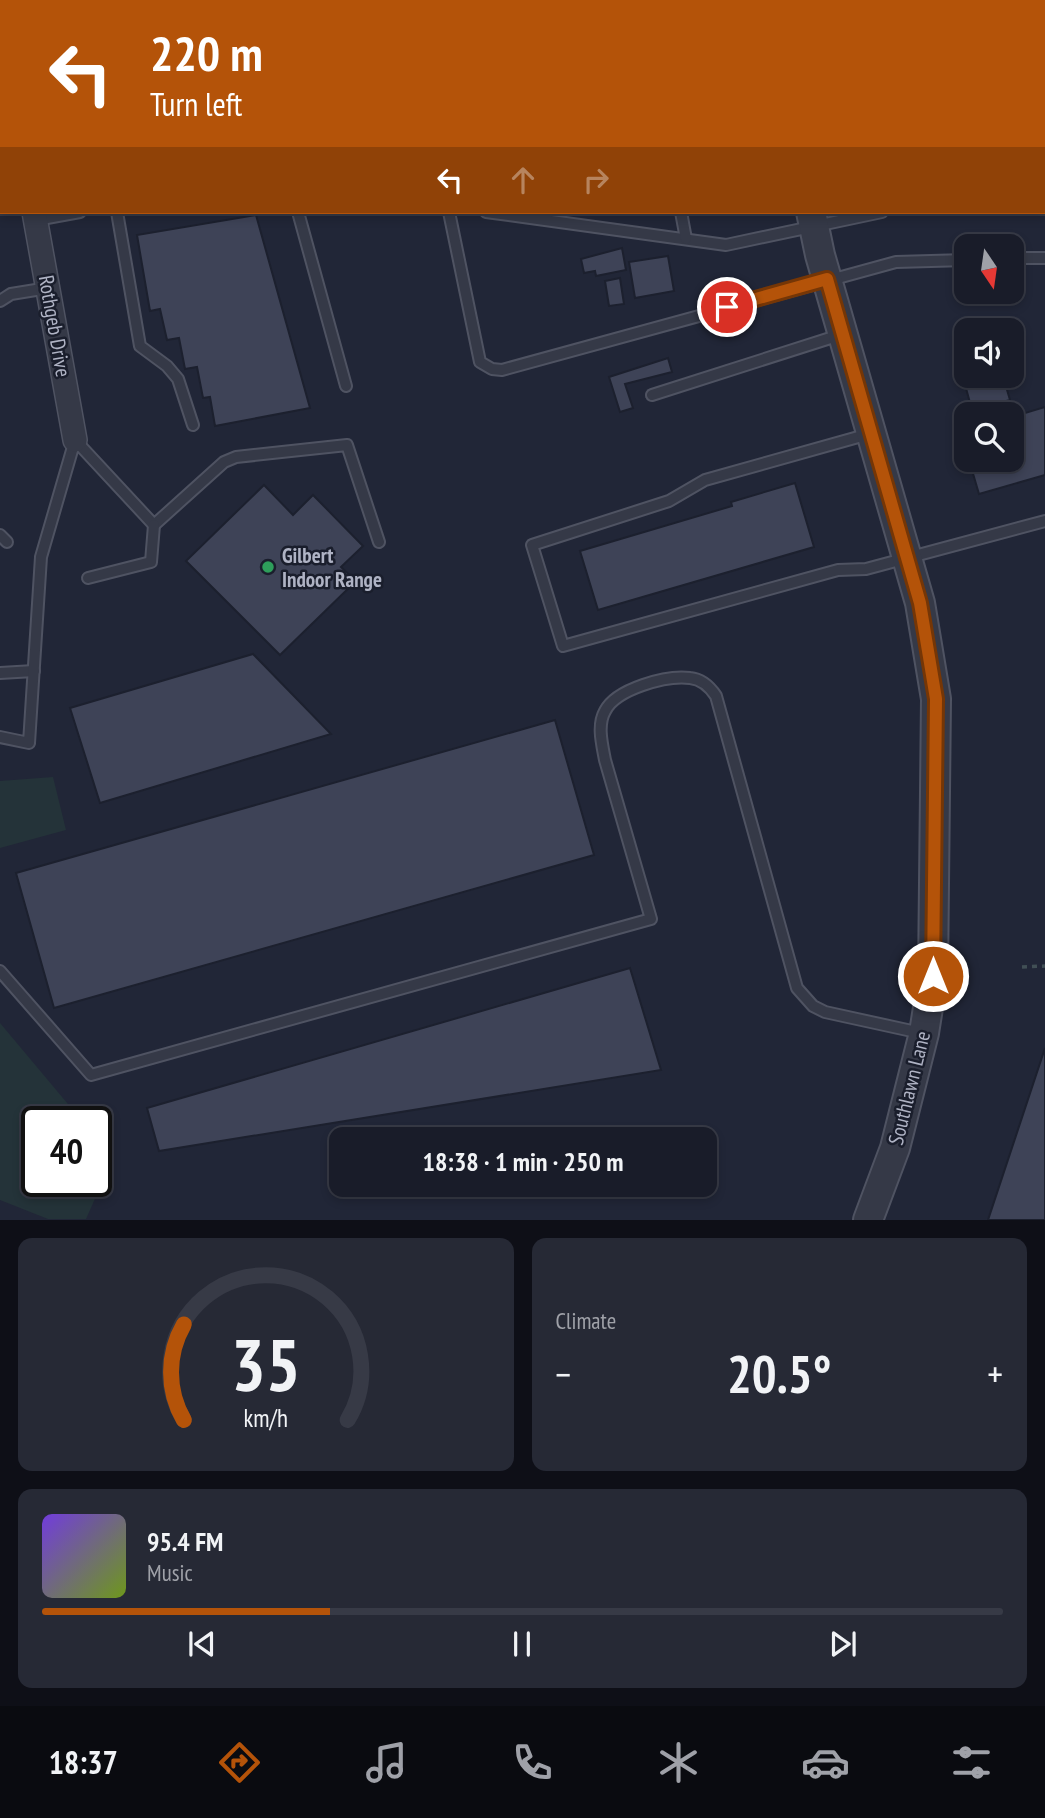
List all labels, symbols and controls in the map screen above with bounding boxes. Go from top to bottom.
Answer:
text: 220 m [150,21,263,85]
icon: left [35,28,126,119]
text: Turn left [150,83,242,125]
icon: left [431,161,469,199]
icon: ahead [504,161,542,199]
icon: right [577,161,615,199]
north arrow [954,234,1024,304]
map controls [954,234,1024,472]
street label: Rothgeb Drive [33,273,77,379]
pin [697,277,757,337]
icon: arrive [708,288,746,326]
button: sound [954,318,1024,388]
button: search [954,402,1024,472]
place label: Gilbert Indoor Range [282,542,382,593]
marker: Gilbert Indoor Range [260,559,276,575]
position arrow [896,939,970,1013]
street label: Southlawn Lane [882,1028,936,1148]
speed limit sign: 40 [21,1106,112,1197]
text: 18:38 · 1 min · 250 m [423,1145,623,1178]
text: Climate [556,1306,616,1335]
text: 35 [231,1317,301,1411]
text: 20.5° [727,1340,832,1407]
text: − [556,1349,571,1398]
text: + [987,1349,1003,1398]
text: km/h [244,1402,288,1434]
text: 95.4 FM [147,1525,223,1558]
text: Music [147,1558,193,1587]
icon: previous [183,1625,221,1663]
icon: pause [503,1625,541,1663]
icon: next [824,1625,862,1663]
icon: directions [215,1738,264,1787]
icon: music [362,1738,411,1787]
icon: phone [508,1738,557,1787]
icon: climate [654,1738,703,1787]
icon: car [801,1738,850,1787]
icon: filters [947,1738,996,1787]
text: 18:37 [49,1741,118,1783]

